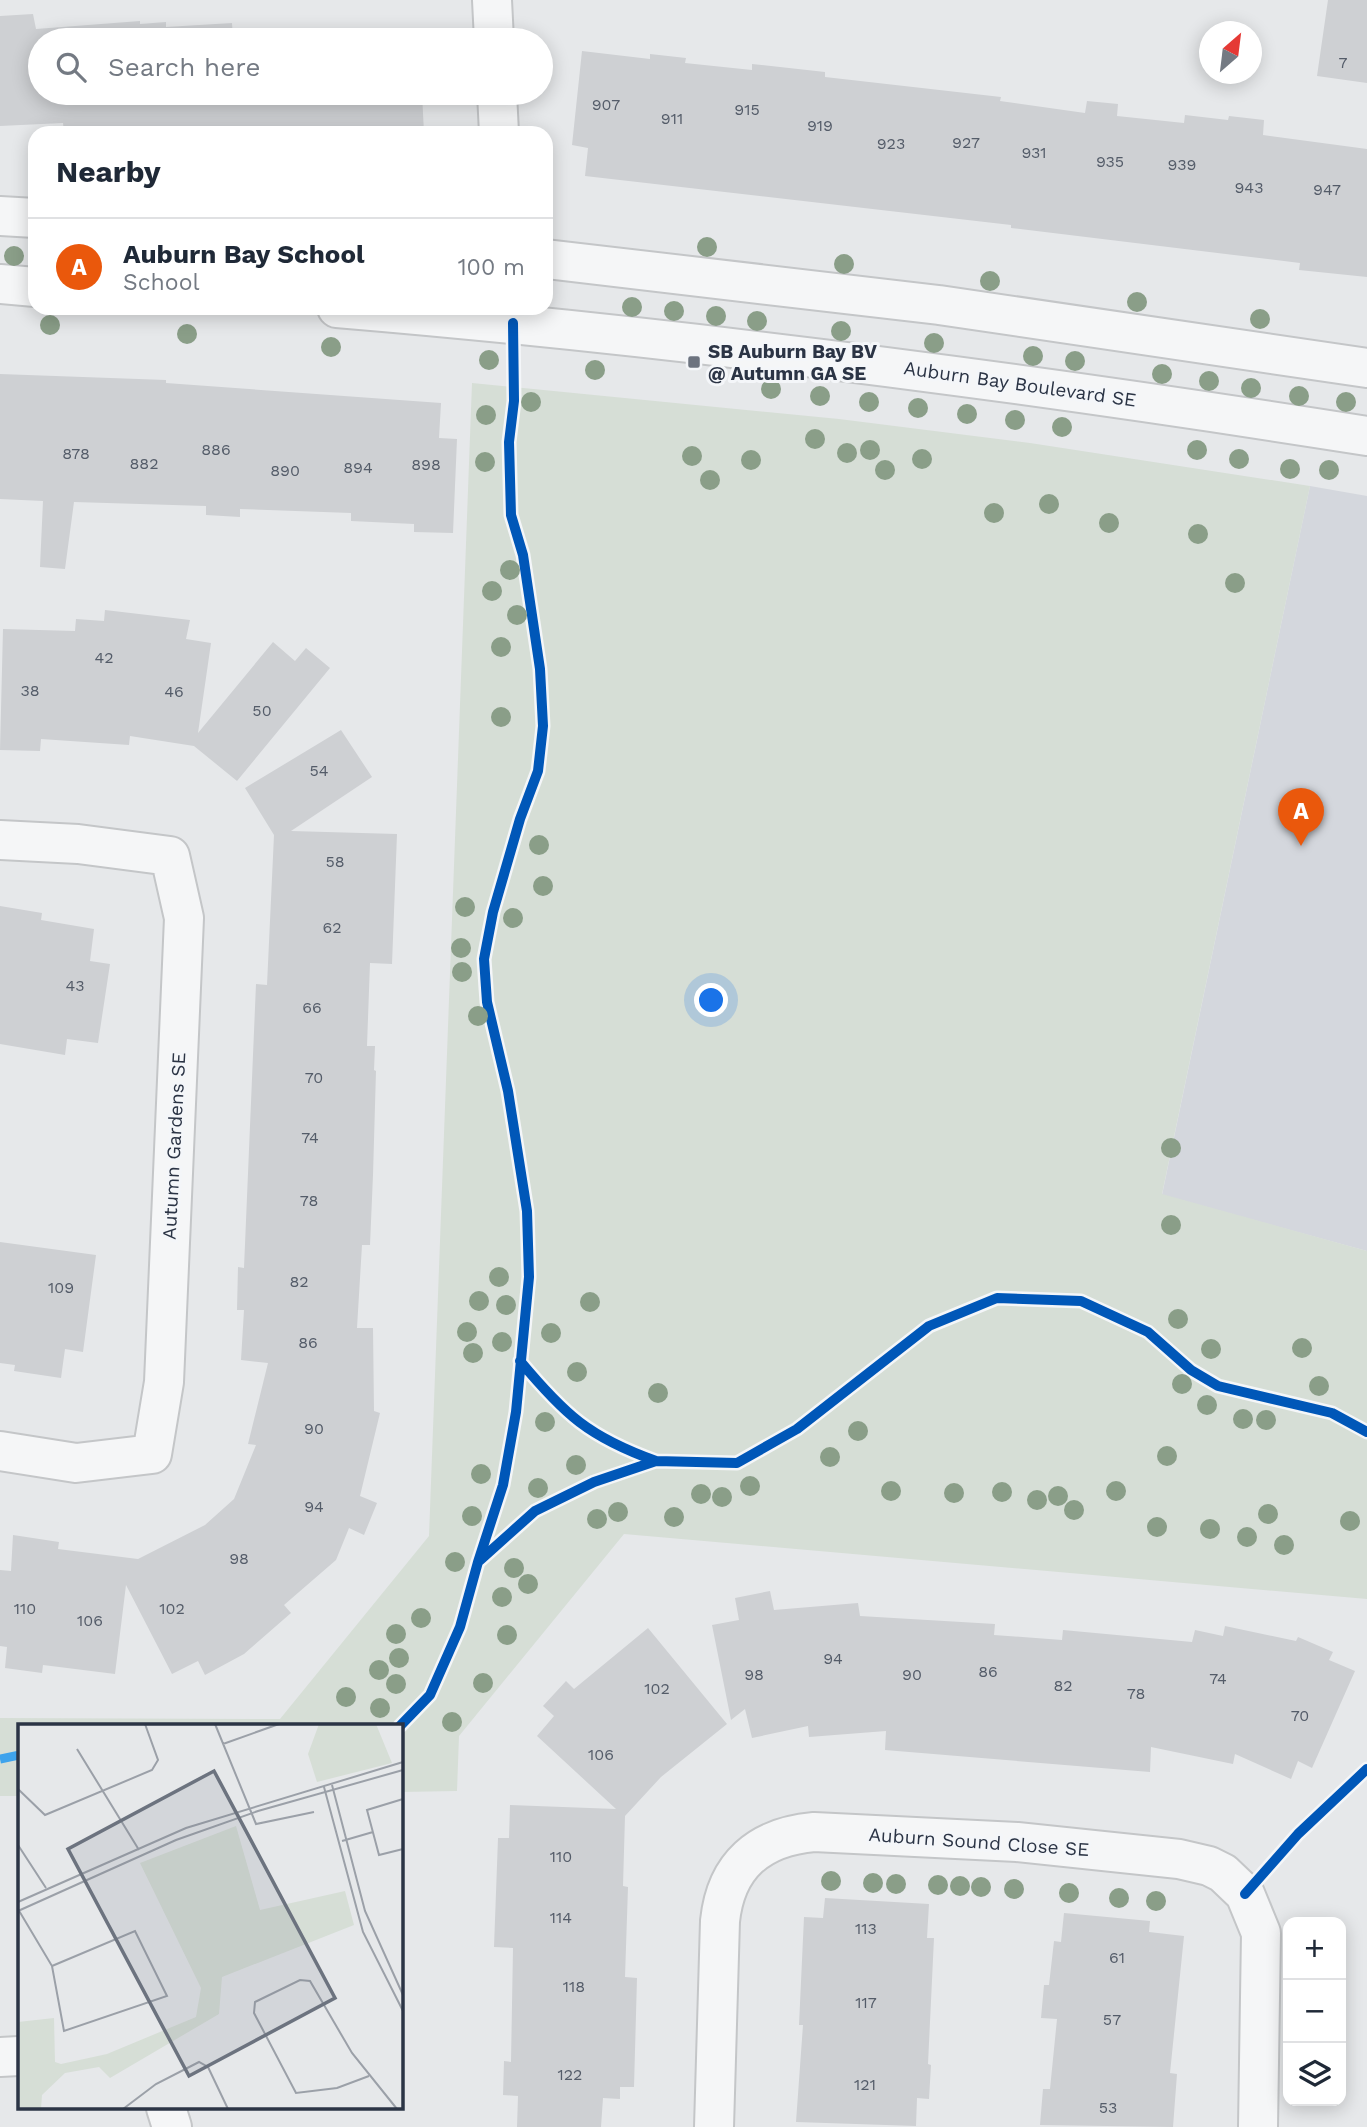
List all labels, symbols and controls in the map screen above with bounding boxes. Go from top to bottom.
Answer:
north arrow [1199,21,1262,84]
search box [28,28,553,105]
icon: search [52,48,90,86]
text: Search here [108,52,260,82]
house number: 7 [1339,53,1348,72]
house number: 907 [592,95,620,114]
house number: 915 [734,100,760,119]
house number: 911 [661,109,683,128]
house number: 919 [807,116,833,135]
house number: 927 [952,133,980,152]
house number: 923 [877,134,905,153]
house number: 931 [1021,143,1047,162]
house number: 935 [1096,152,1124,171]
text: Nearby [56,154,161,189]
house number: 939 [1168,155,1196,174]
house number: 943 [1235,178,1263,197]
house number: 947 [1313,180,1341,199]
text: Auburn Bay School [123,239,365,269]
text: A [71,254,87,281]
text: 100 m [458,254,525,281]
text: School [123,269,200,296]
place label: SB Auburn Bay BV @ Autumn GA SE [708,340,877,385]
marker: SB Auburn Bay BV @ Autumn GA SE [686,354,702,370]
street label: Auburn Bay Boulevard SE [902,356,1138,412]
house number: 886 [201,440,231,459]
house number: 878 [62,444,90,463]
house number: 882 [129,454,159,473]
house number: 898 [411,455,441,474]
house number: 894 [343,458,373,477]
house number: 890 [270,461,300,480]
house number: 42 [94,648,114,667]
house number: 38 [20,681,40,700]
house number: 46 [164,682,184,701]
house number: 50 [252,701,272,720]
house number: 54 [309,761,329,780]
pin: A [1278,788,1324,846]
house number: 58 [325,852,345,871]
house number: 62 [322,918,342,937]
house number: 43 [65,976,85,995]
your location [694,983,728,1017]
house number: 66 [302,998,322,1017]
street label: Autumn Gardens SE [158,1052,190,1240]
house number: 70 [305,1068,323,1087]
house number: 74 [301,1128,319,1147]
house number: 78 [300,1191,318,1210]
house number: 82 [289,1272,309,1291]
house number: 109 [48,1278,74,1297]
house number: 86 [298,1333,318,1352]
house number: 90 [304,1419,324,1438]
house number: 94 [304,1497,324,1516]
house number: 98 [229,1549,249,1568]
house number: 110 [14,1599,36,1618]
house number: 102 [159,1599,185,1618]
house number: 106 [77,1611,103,1630]
house number: 94 [823,1649,843,1668]
house number: 86 [978,1662,998,1681]
house number: 98 [744,1665,764,1684]
house number: 90 [902,1665,922,1684]
house number: 74 [1209,1669,1227,1688]
house number: 82 [1053,1676,1073,1695]
house number: 102 [644,1679,670,1698]
house number: 78 [1127,1684,1145,1703]
house number: 70 [1291,1706,1309,1725]
inset map [18,1724,402,2110]
house number: 106 [588,1745,614,1764]
street label: Auburn Sound Close SE [868,1823,1090,1861]
house number: 110 [550,1847,572,1866]
house number: 114 [550,1908,572,1927]
map controls [1283,1917,1346,2106]
button: + [1283,1917,1346,1980]
house number: 113 [855,1919,877,1938]
house number: 61 [1109,1948,1125,1967]
house number: 118 [563,1977,585,1996]
button: − [1283,1980,1346,2043]
house number: 117 [855,1993,877,2012]
house number: 57 [1103,2010,1121,2029]
button: layers [1283,2043,1346,2106]
house number: 122 [558,2065,582,2084]
house number: 121 [854,2075,876,2094]
house number: 53 [1099,2098,1117,2117]

